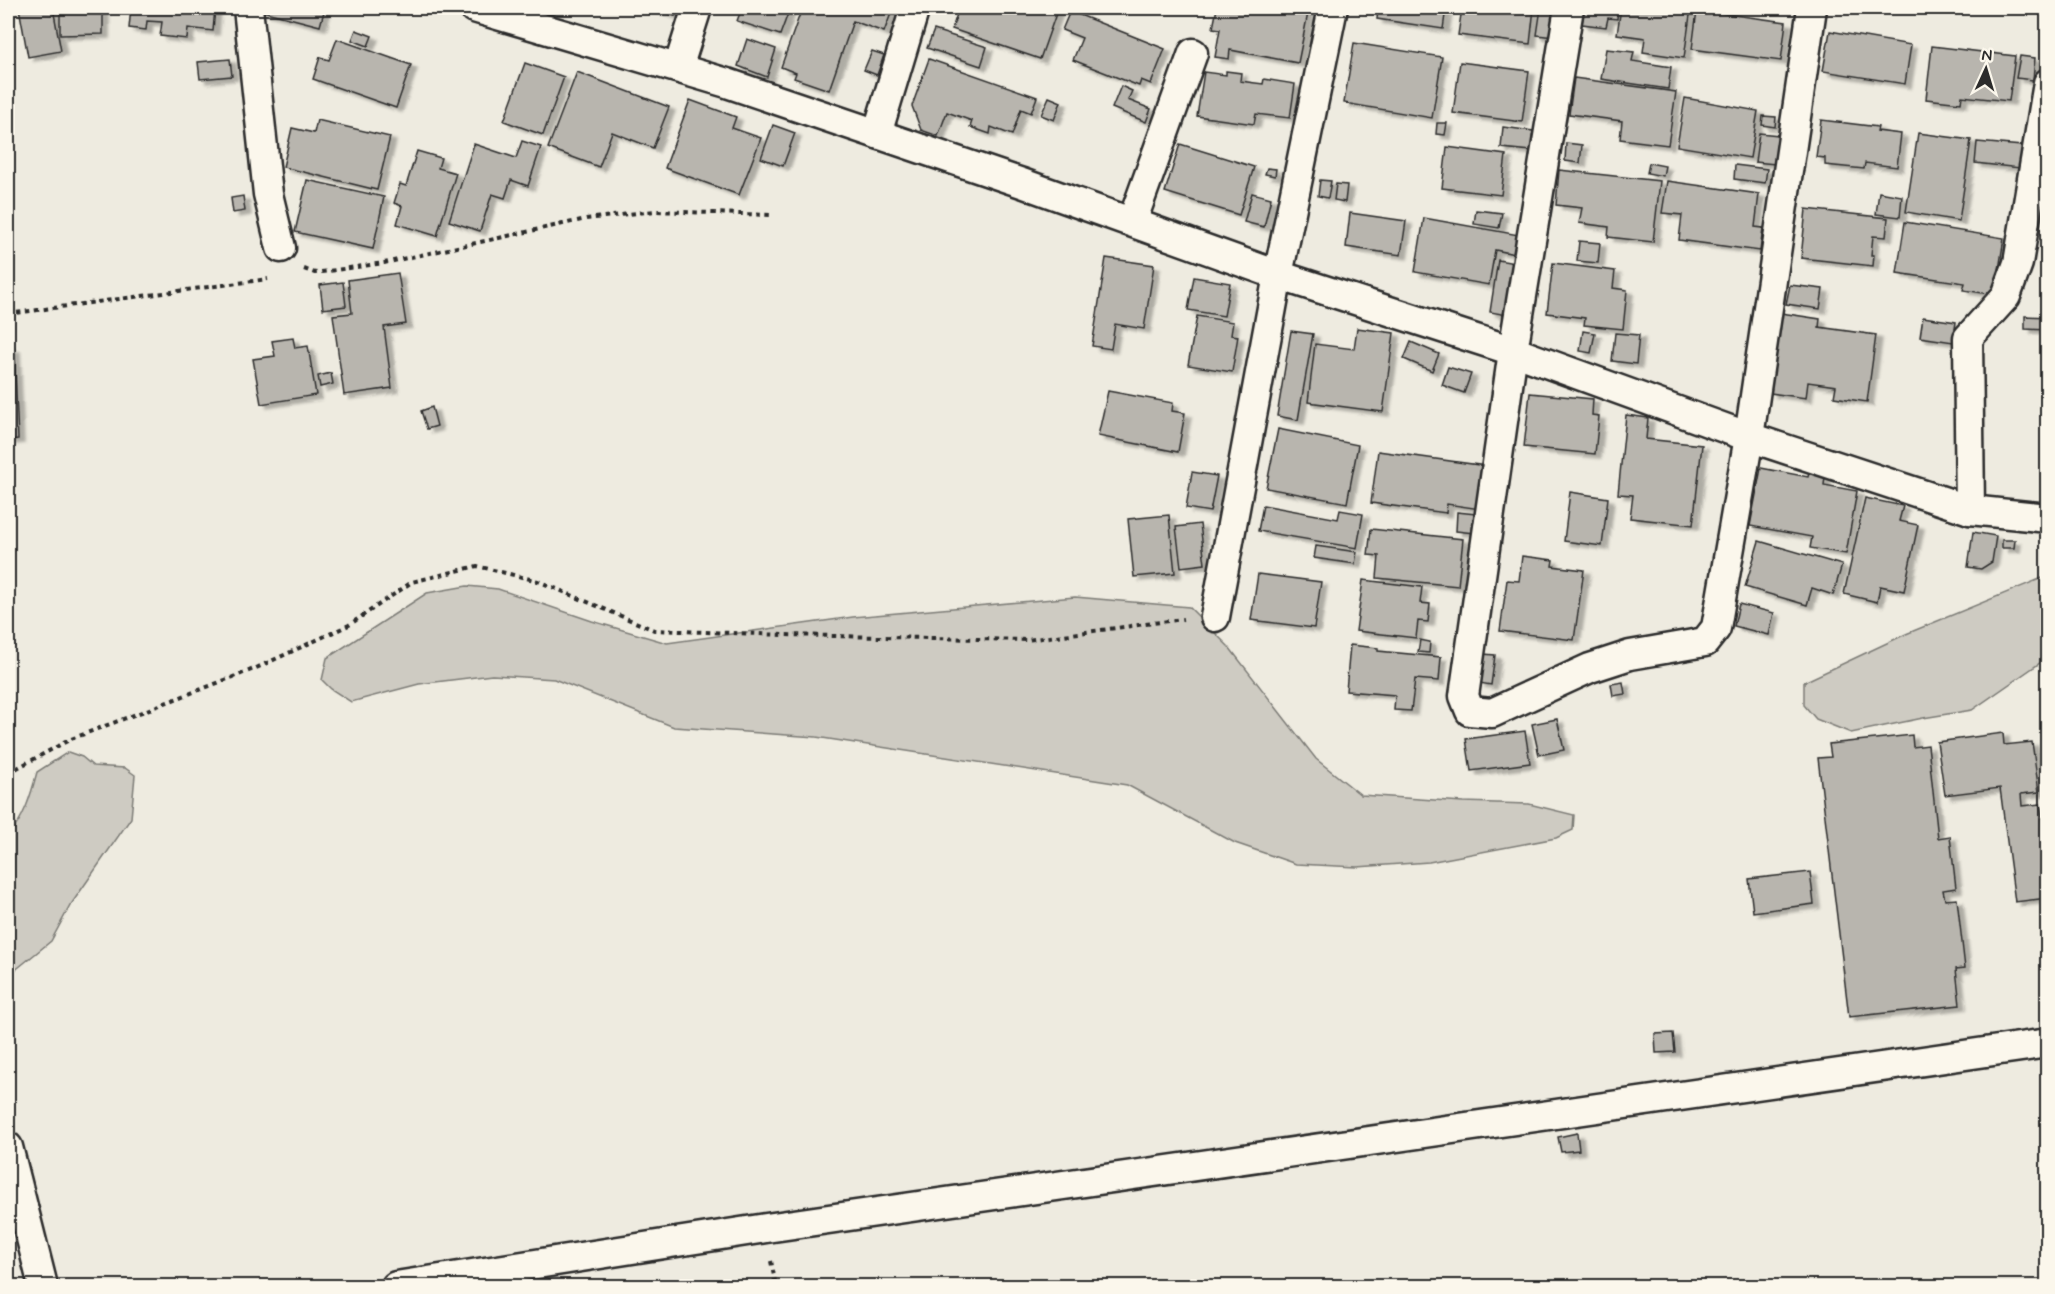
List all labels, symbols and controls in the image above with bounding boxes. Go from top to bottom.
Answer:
north arrow [1956,39,2016,99]
text: N [1981,45,1993,66]

